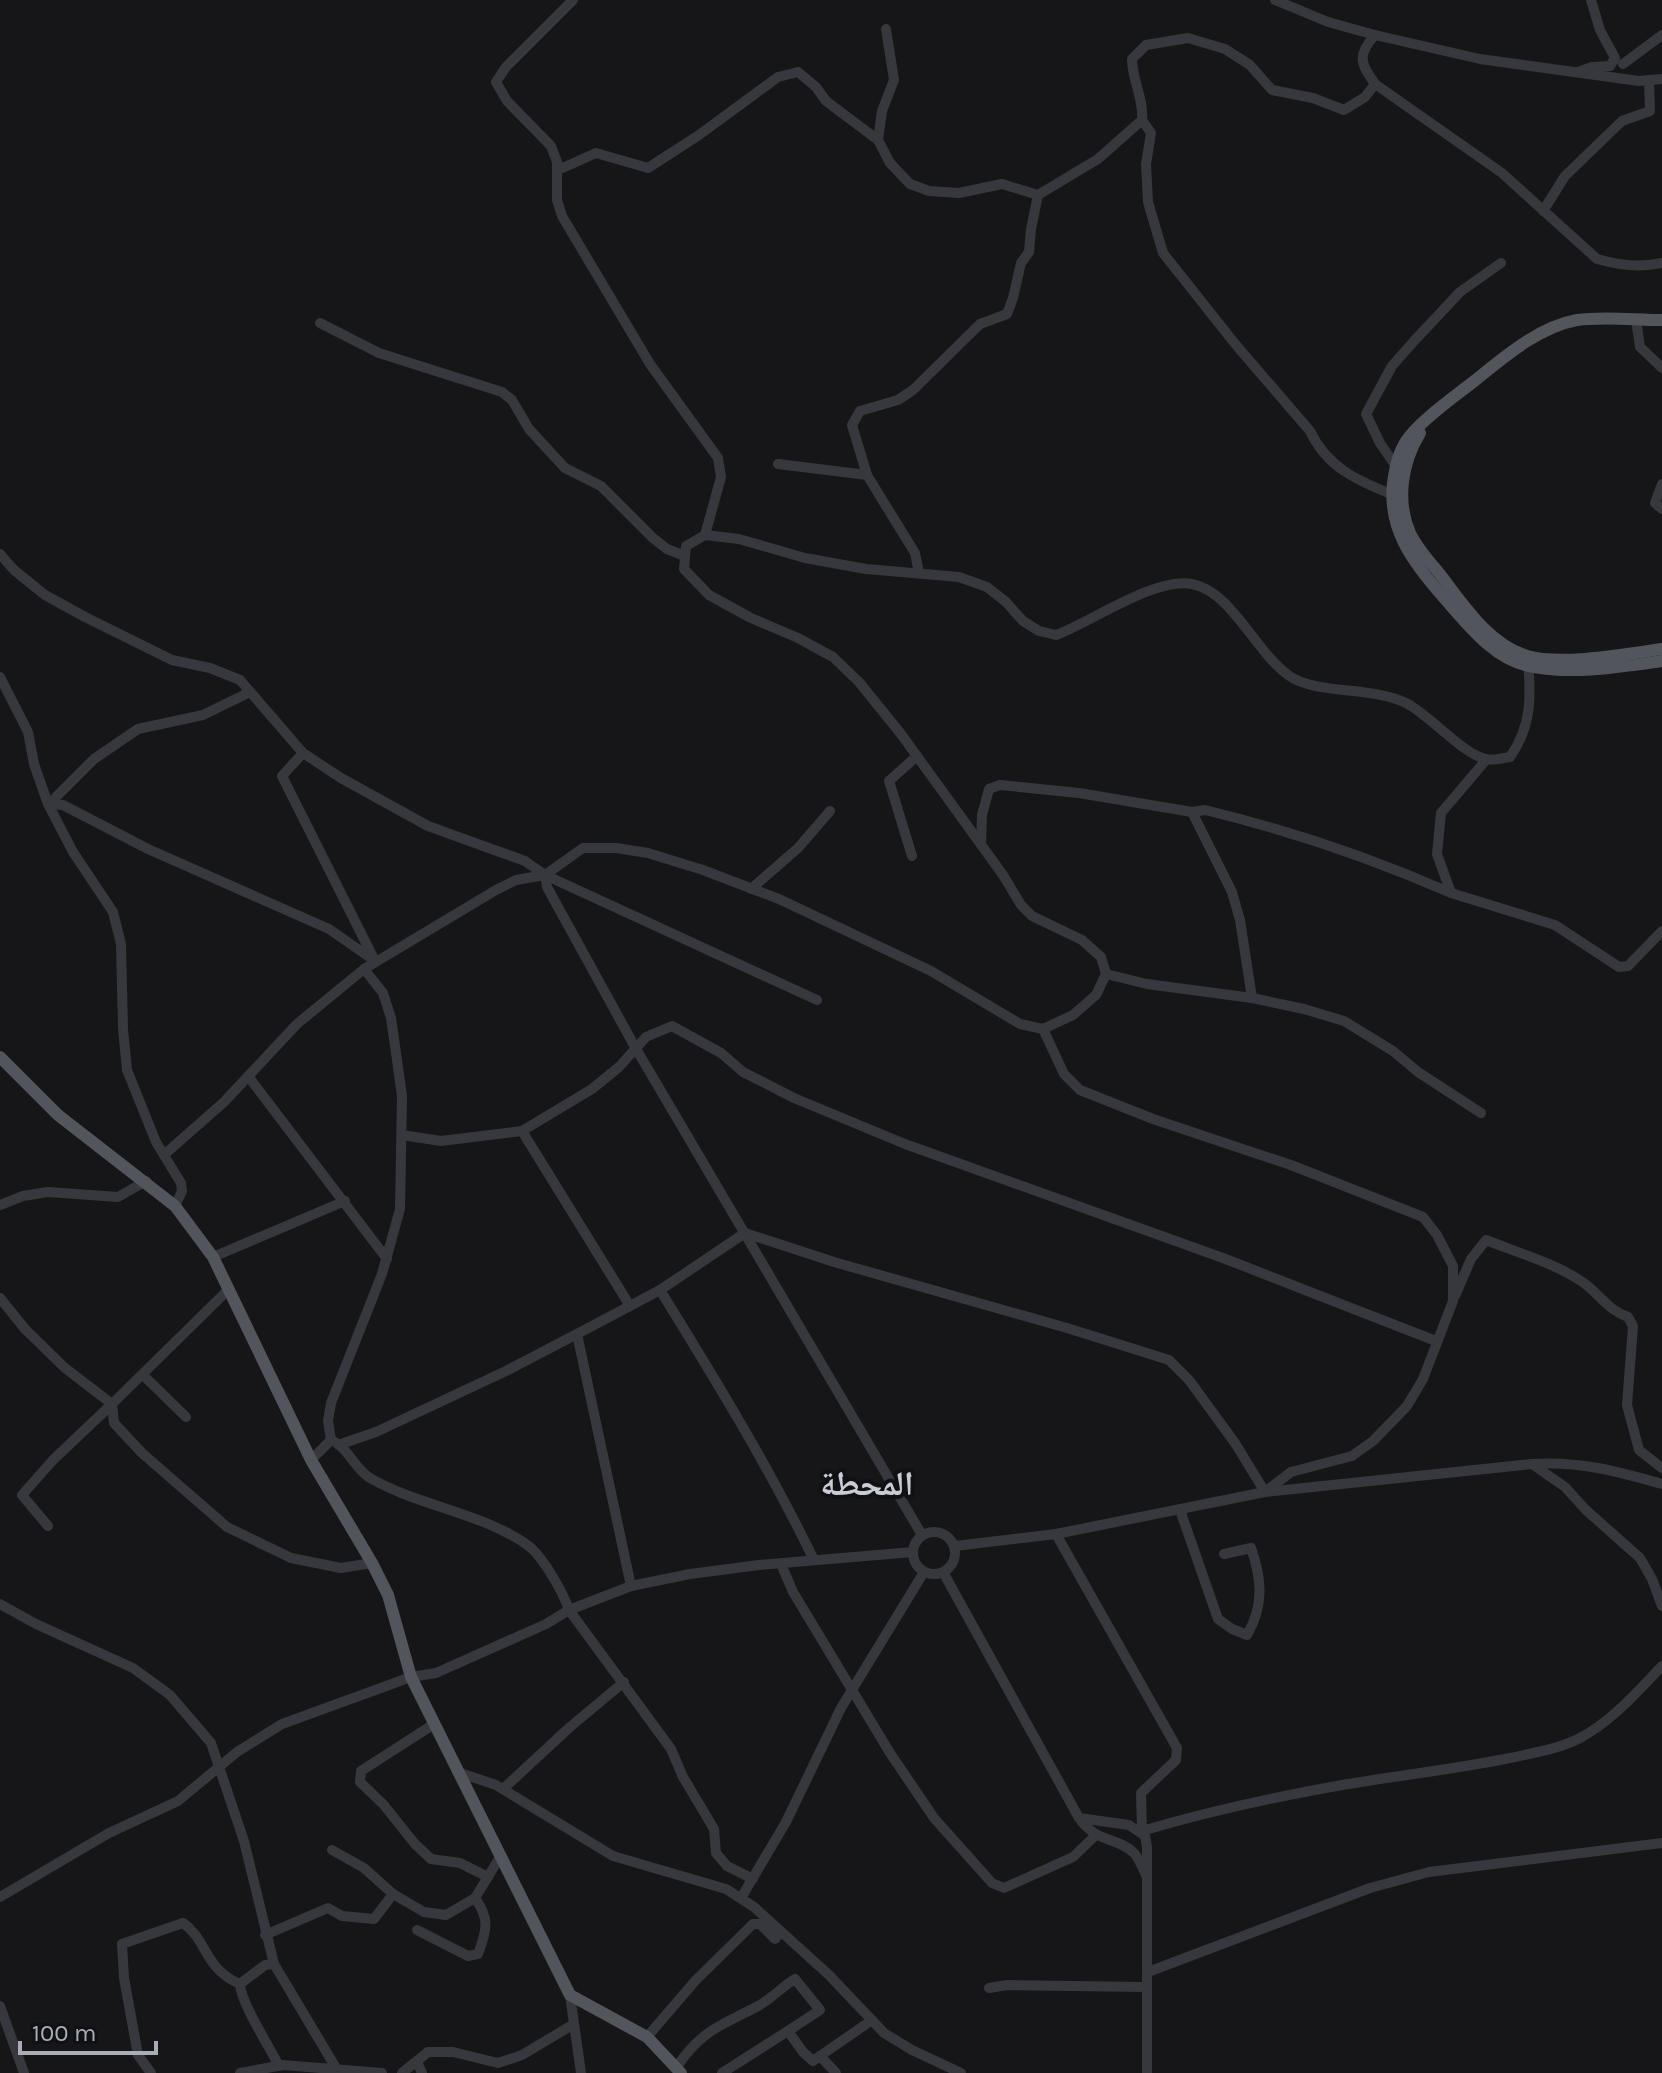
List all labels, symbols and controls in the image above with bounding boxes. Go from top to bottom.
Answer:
district label: المحطة [820,1464,914,1504]
scale bar [20,2005,156,2055]
text: 100 m [32,2019,97,2047]

